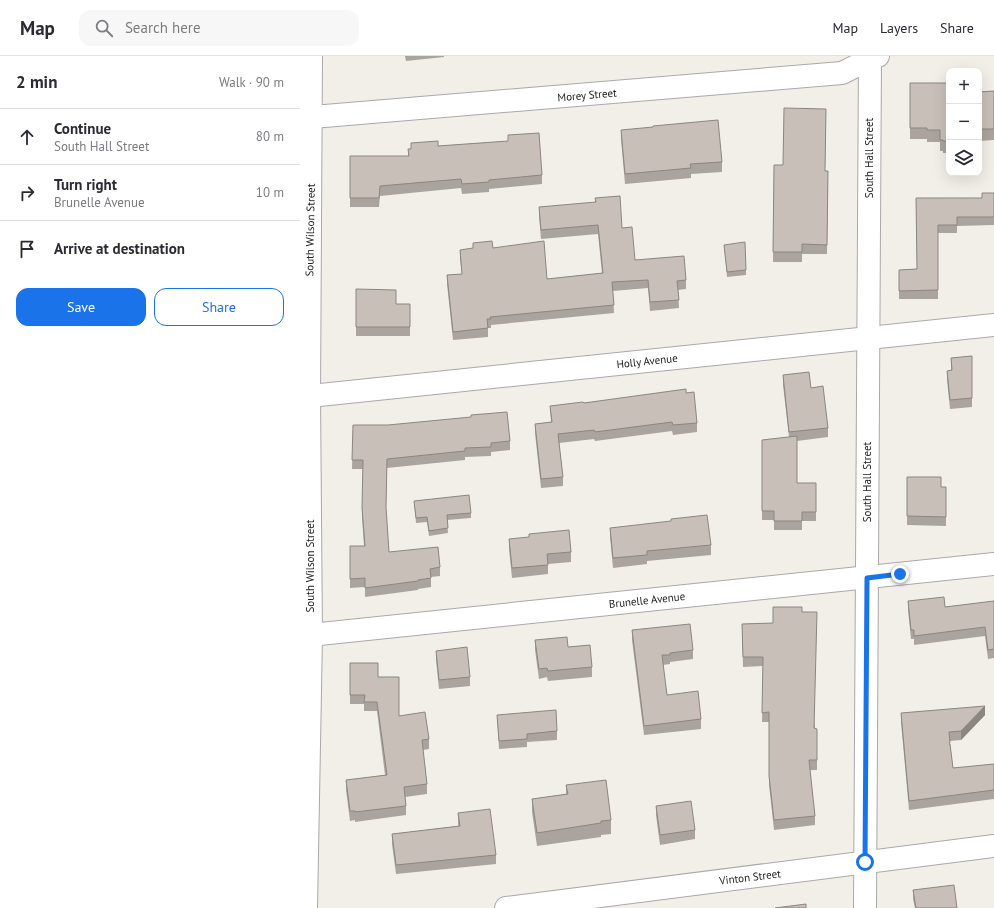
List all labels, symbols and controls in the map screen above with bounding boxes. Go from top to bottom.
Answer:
search box [79,10,359,46]
text: Map [20,16,55,40]
icon: search [93,17,115,39]
text: Search here [125,18,201,37]
text: Map [832,19,858,37]
text: Layers [880,19,918,37]
text: Share [940,19,974,37]
map controls [946,68,982,176]
button: + [946,68,982,104]
text: 2 min [16,71,57,93]
text: Walk · 90 m [219,74,284,91]
street label: Morey Street [557,85,617,105]
button: − [946,104,982,140]
street label: South Hall Street [862,117,876,198]
text: Continue [54,119,111,138]
icon: ahead [16,126,38,148]
text: 80 m [256,128,284,145]
text: South Hall Street [54,138,149,155]
button: layers [946,140,982,176]
text: Turn right [54,175,117,194]
icon: right [16,182,38,204]
street label: South Wilson Street [302,183,318,277]
text: 10 m [256,184,284,201]
text: Brunelle Avenue [54,194,145,211]
icon: arrive [16,238,38,260]
text: Arrive at destination [54,239,185,258]
button: Save [16,288,146,326]
button: Share [154,288,284,326]
street label: Holly Avenue [616,351,679,371]
street label: South Hall Street [860,441,874,522]
street label: South Wilson Street [303,519,317,612]
route end [891,565,909,583]
street label: Brunelle Avenue [608,589,686,611]
route start [856,853,874,871]
street label: Vinton Street [718,866,782,888]

